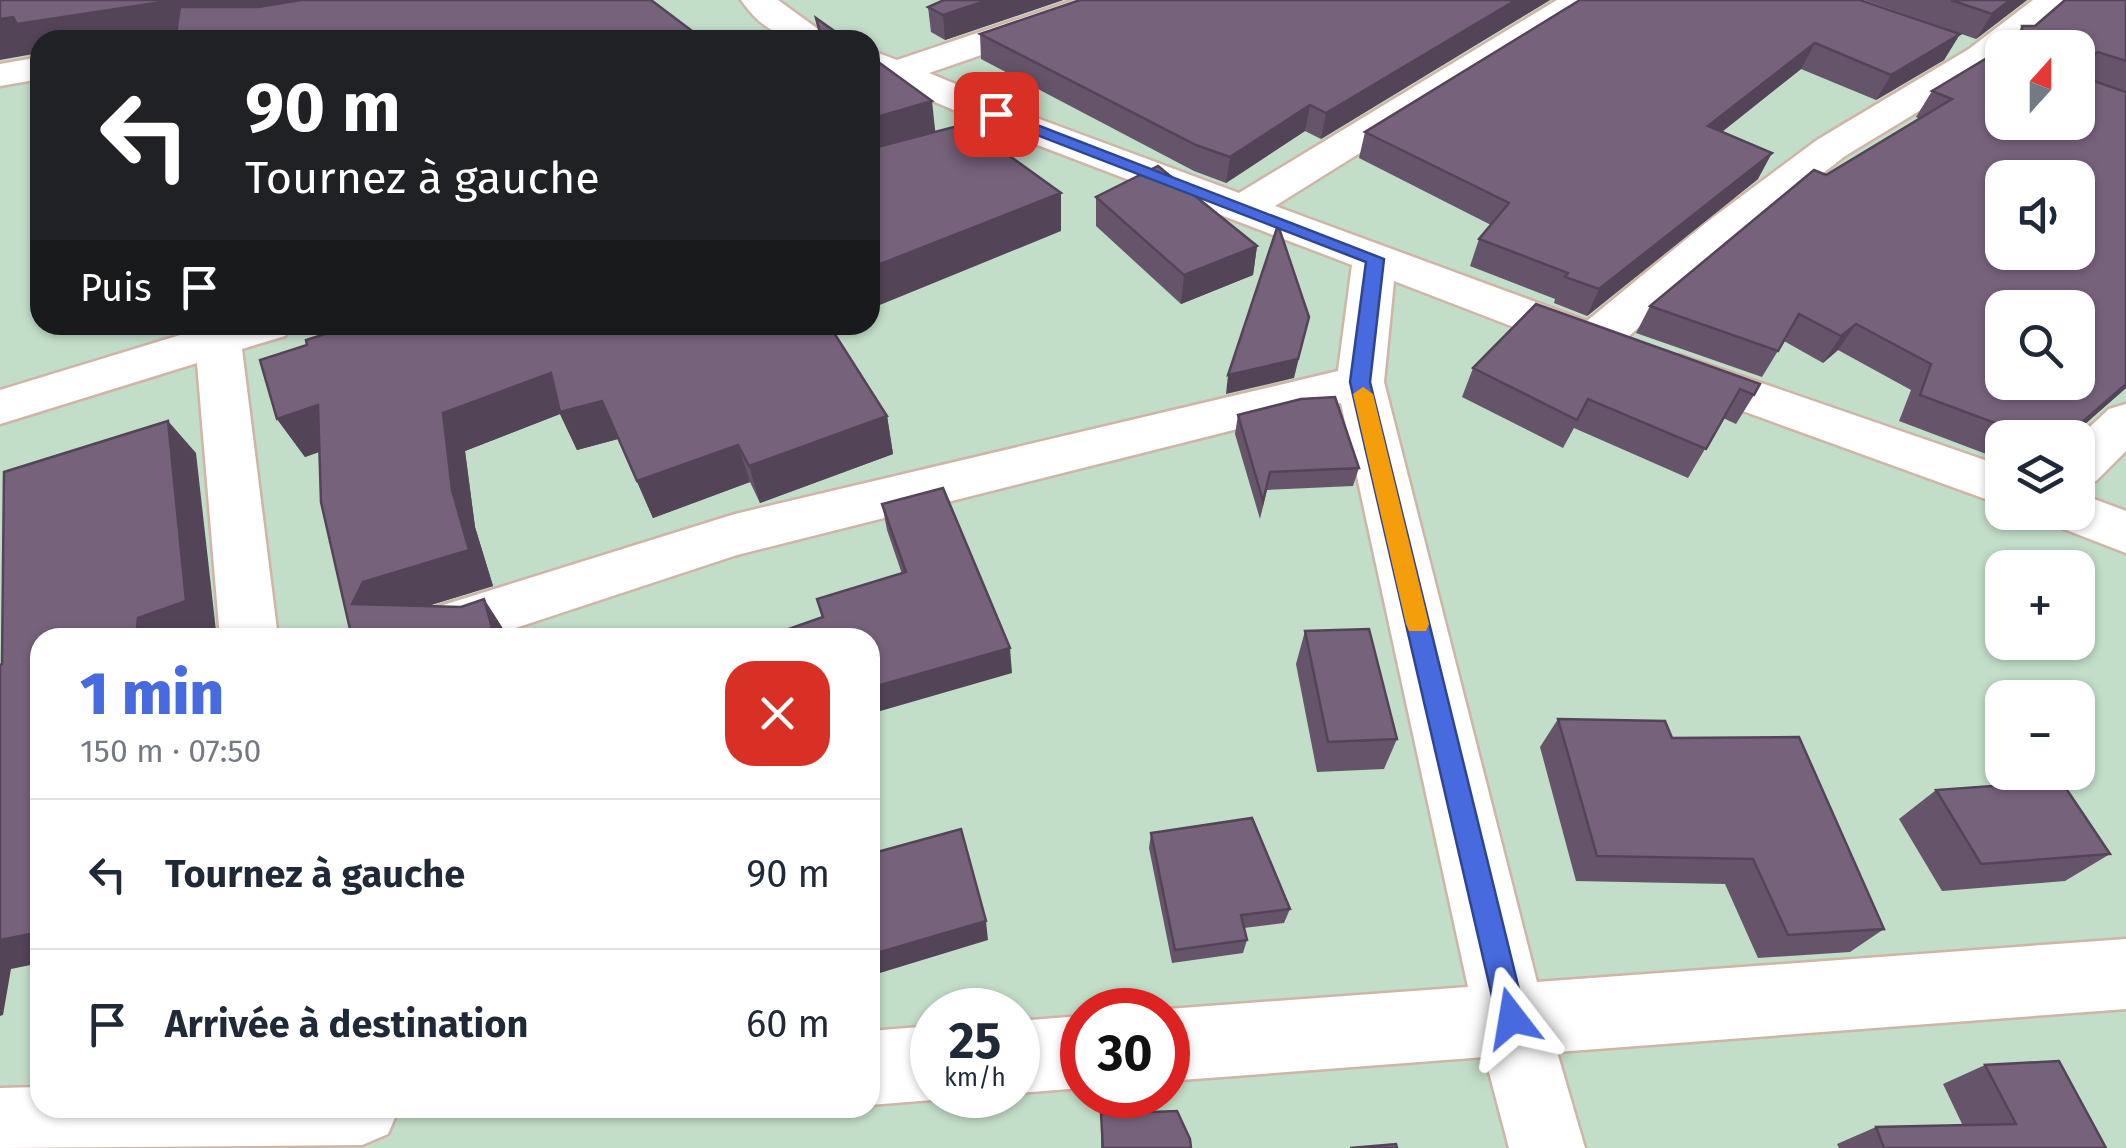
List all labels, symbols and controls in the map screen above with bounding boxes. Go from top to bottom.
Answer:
north arrow [1985,30,2095,140]
map controls [1985,30,2095,790]
text: 90 m [245,66,401,150]
icon: left [80,70,210,200]
pin [954,72,1039,157]
icon: arrive [969,87,1024,142]
text: Tournez à gauche [245,151,600,205]
button: sound [1985,160,2095,270]
icon: arrive [172,260,227,315]
text: Puis [80,265,152,311]
button: search [1985,290,2095,400]
button: layers [1985,420,2095,530]
button: + [1985,550,2095,660]
text: 1 min [80,658,224,730]
button: close [725,661,830,766]
button: − [1985,680,2095,790]
text: 150 m · 07:50 [80,732,261,770]
icon: left [80,847,135,902]
text: Tournez à gauche [165,851,465,897]
text: 90 m [746,851,830,897]
position arrow [1460,966,1564,1070]
speed limit sign: 30 [1060,988,1190,1118]
icon: arrive [80,997,135,1052]
text: Arrivée à destination [165,1001,528,1047]
text: 60 m [746,1001,830,1047]
text: 25 [949,1011,1001,1071]
text: km/h [944,1063,1006,1093]

